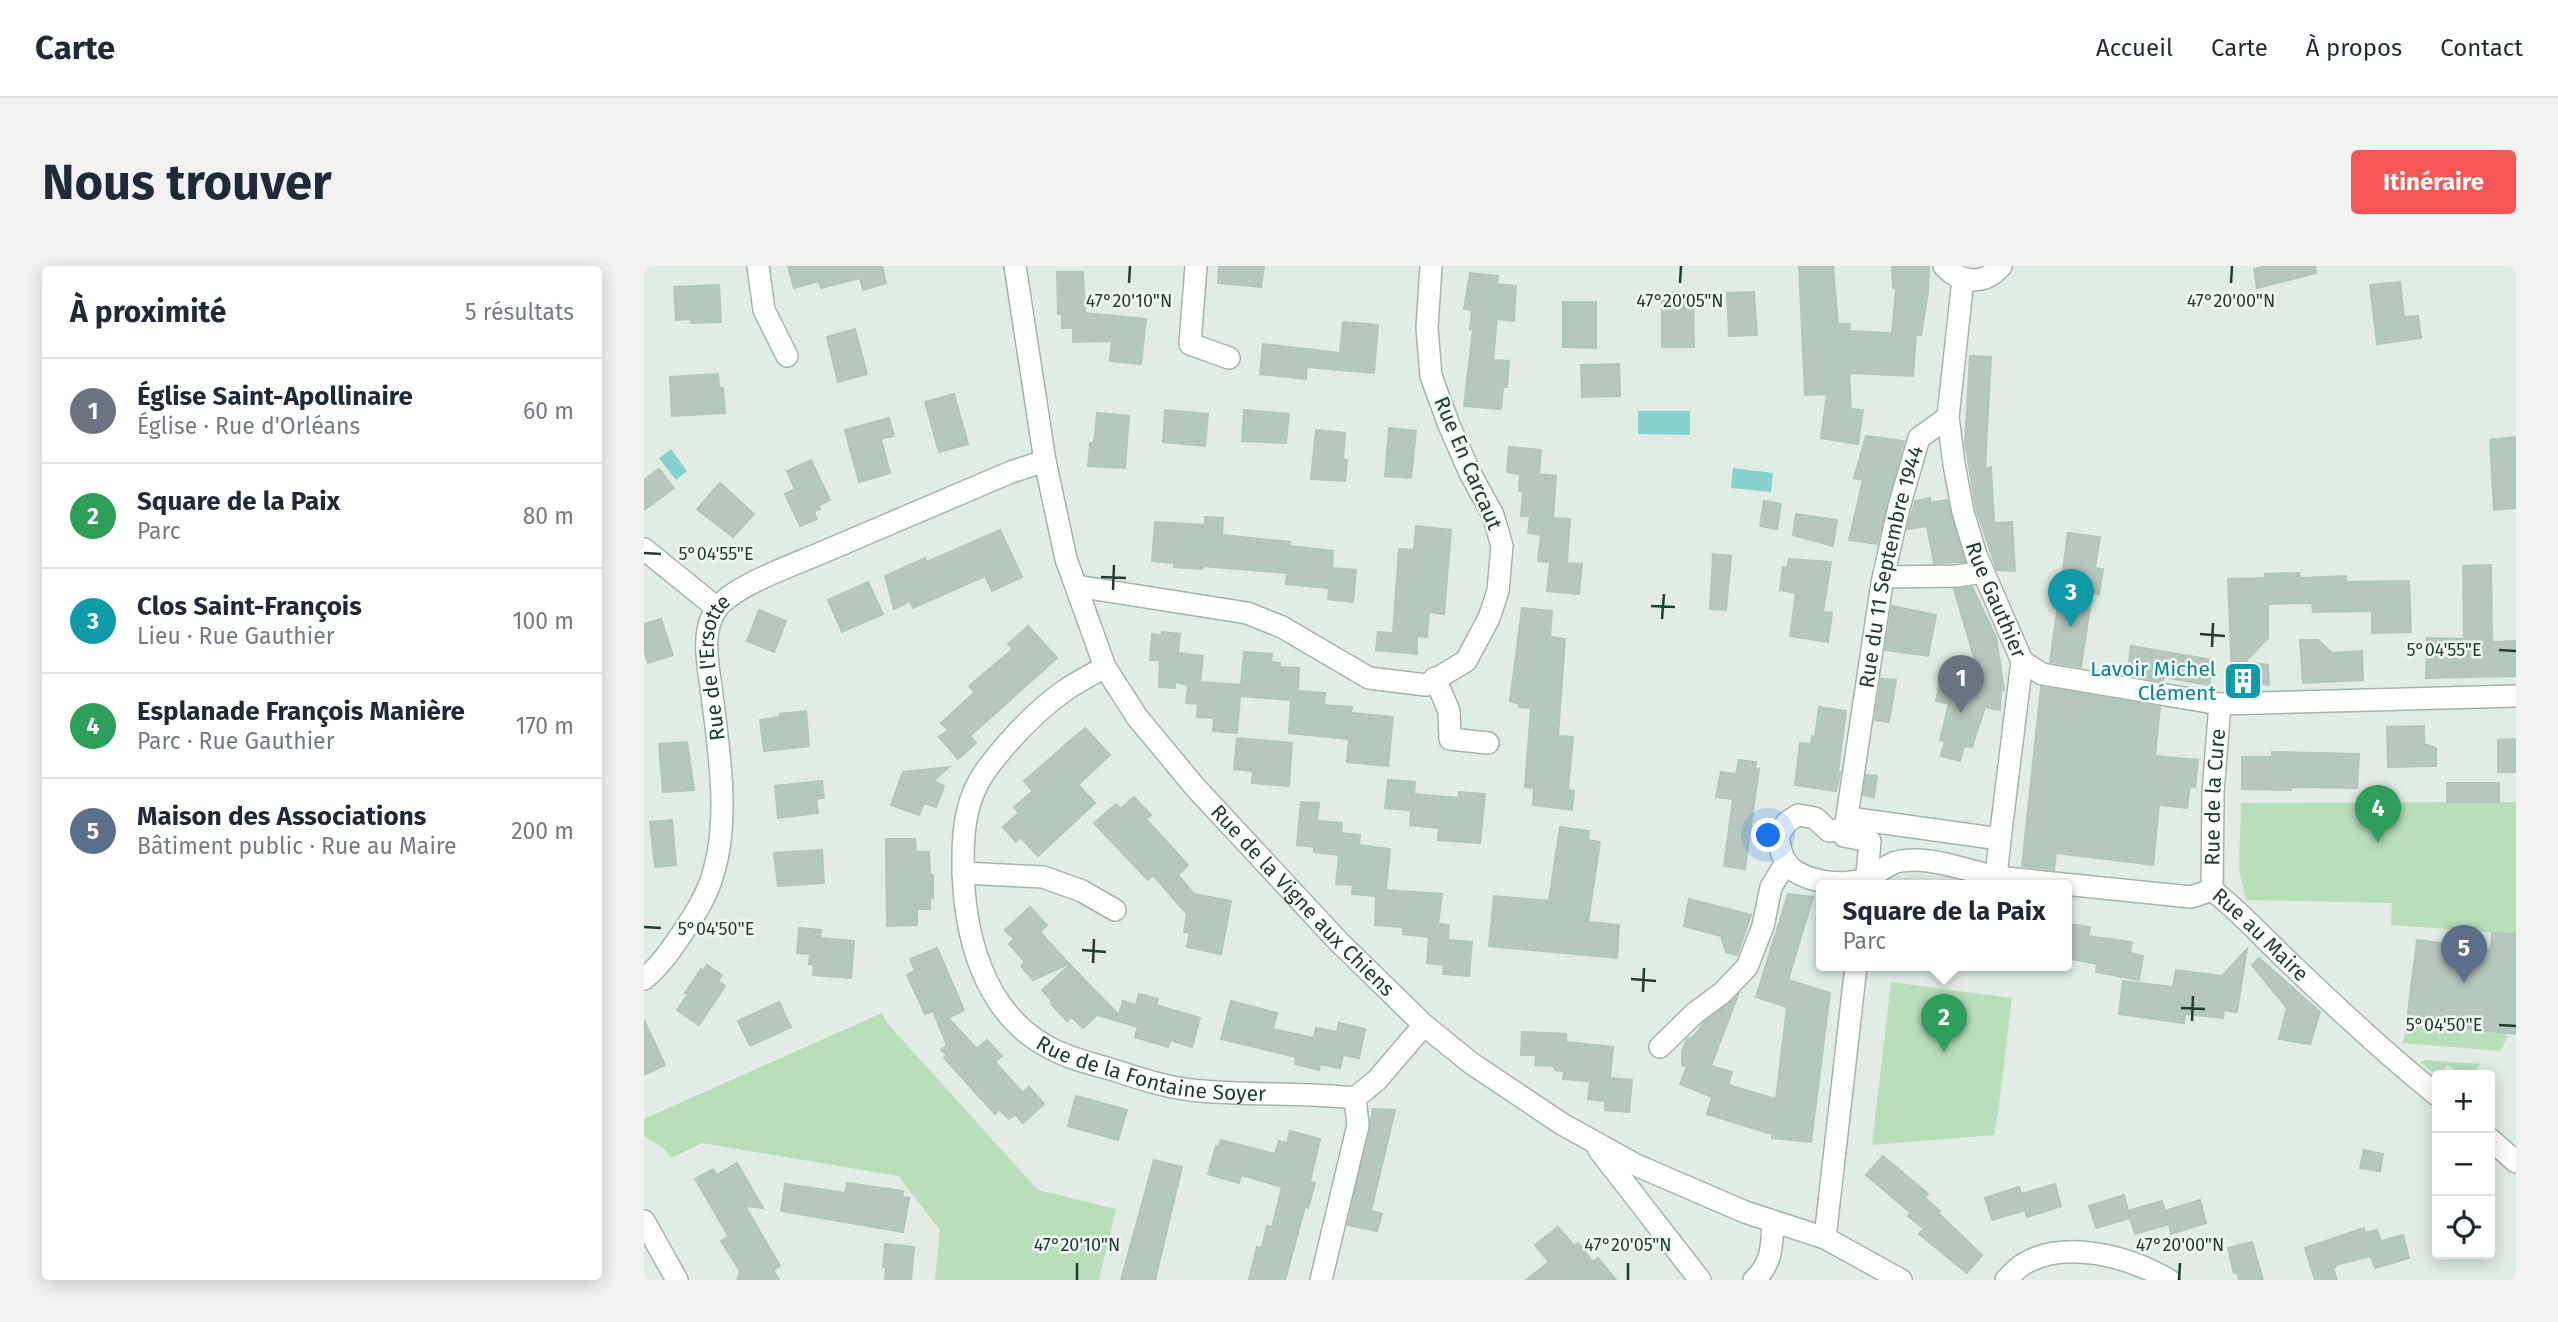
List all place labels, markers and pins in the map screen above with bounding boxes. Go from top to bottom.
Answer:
pin: 3 [2048,569,2094,627]
pin: 1 [1938,655,1984,713]
place label: Lavoir Michel Clément [2090,656,2216,706]
building icon: Lavoir Michel Clément [2222,660,2264,702]
pin: 4 [2355,785,2401,843]
pin: 5 [2441,925,2487,983]
pin: 2 [1921,994,1967,1052]

